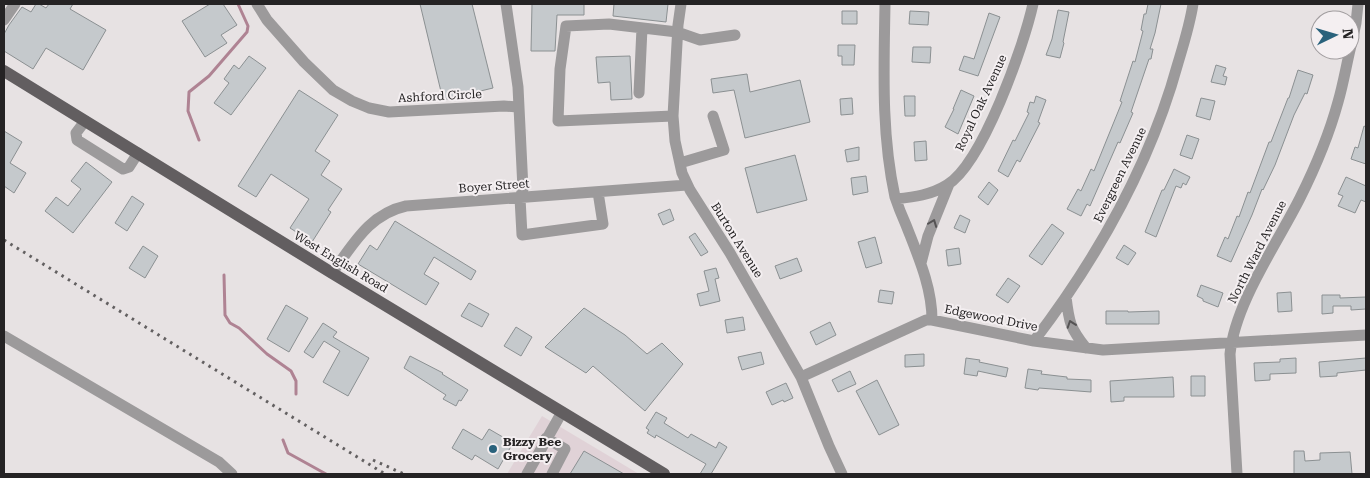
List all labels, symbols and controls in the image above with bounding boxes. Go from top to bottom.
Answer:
north arrow [1310,10,1360,60]
text: N [1340,28,1356,40]
street label: Royal Oak Avenue [952,52,1010,154]
street label: Ashford Circle [398,87,483,105]
street label: Evergreen Avenue [1091,125,1149,225]
street label: Boyer Street [458,177,530,195]
street label: North Ward Avenue [1225,198,1289,306]
street label: Burton Avenue [708,200,766,281]
one-way arrow [927,219,937,228]
street label: West English Road [291,228,391,296]
street label: Edgewood Drive [943,302,1039,334]
one-way arrow [1067,321,1077,329]
place label: Bizzy Bee Grocery [503,435,561,463]
marker: Bizzy Bee Grocery [487,443,499,455]

